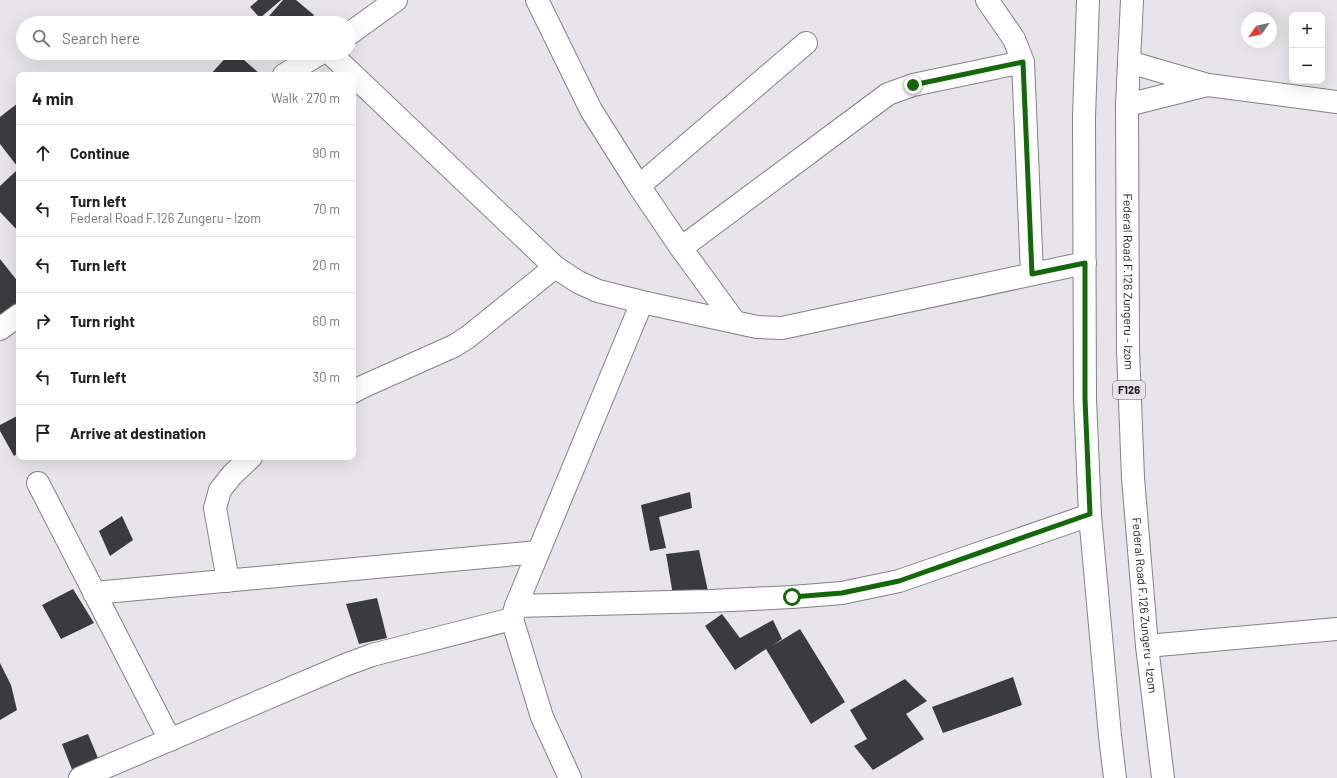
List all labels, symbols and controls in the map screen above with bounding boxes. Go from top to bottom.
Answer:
north arrow [1241,12,1277,48]
map controls [1289,12,1325,84]
button: + [1289,12,1325,48]
search box [16,16,356,60]
icon: search [30,27,52,49]
text: Search here [62,29,140,47]
button: − [1289,48,1325,84]
route end [904,76,922,94]
text: 4 min [32,88,74,108]
text: Walk · 270 m [271,90,340,106]
icon: ahead [32,142,54,164]
text: Continue [70,144,130,162]
text: 90 m [313,145,340,161]
text: Turn left [70,192,126,210]
street label: Federal Road F.126 Zungeru - Izom [1121,194,1137,370]
icon: left [32,198,54,220]
text: 70 m [313,201,340,217]
text: Federal Road F.126 Zungeru - Izom [70,210,261,226]
icon: left [32,254,54,276]
text: Turn left [70,256,126,274]
text: 20 m [312,257,340,273]
icon: right [32,310,54,332]
text: Turn right [70,312,135,330]
text: 60 m [313,313,340,329]
icon: left [32,366,54,388]
text: Turn left [70,368,126,386]
text: 30 m [313,369,340,385]
road number: F126 [1113,381,1145,399]
icon: arrive [32,422,54,444]
text: Arrive at destination [70,424,206,442]
street label: Federal Road F.126 Zungeru - Izom [1130,517,1161,694]
route start [783,588,801,606]

